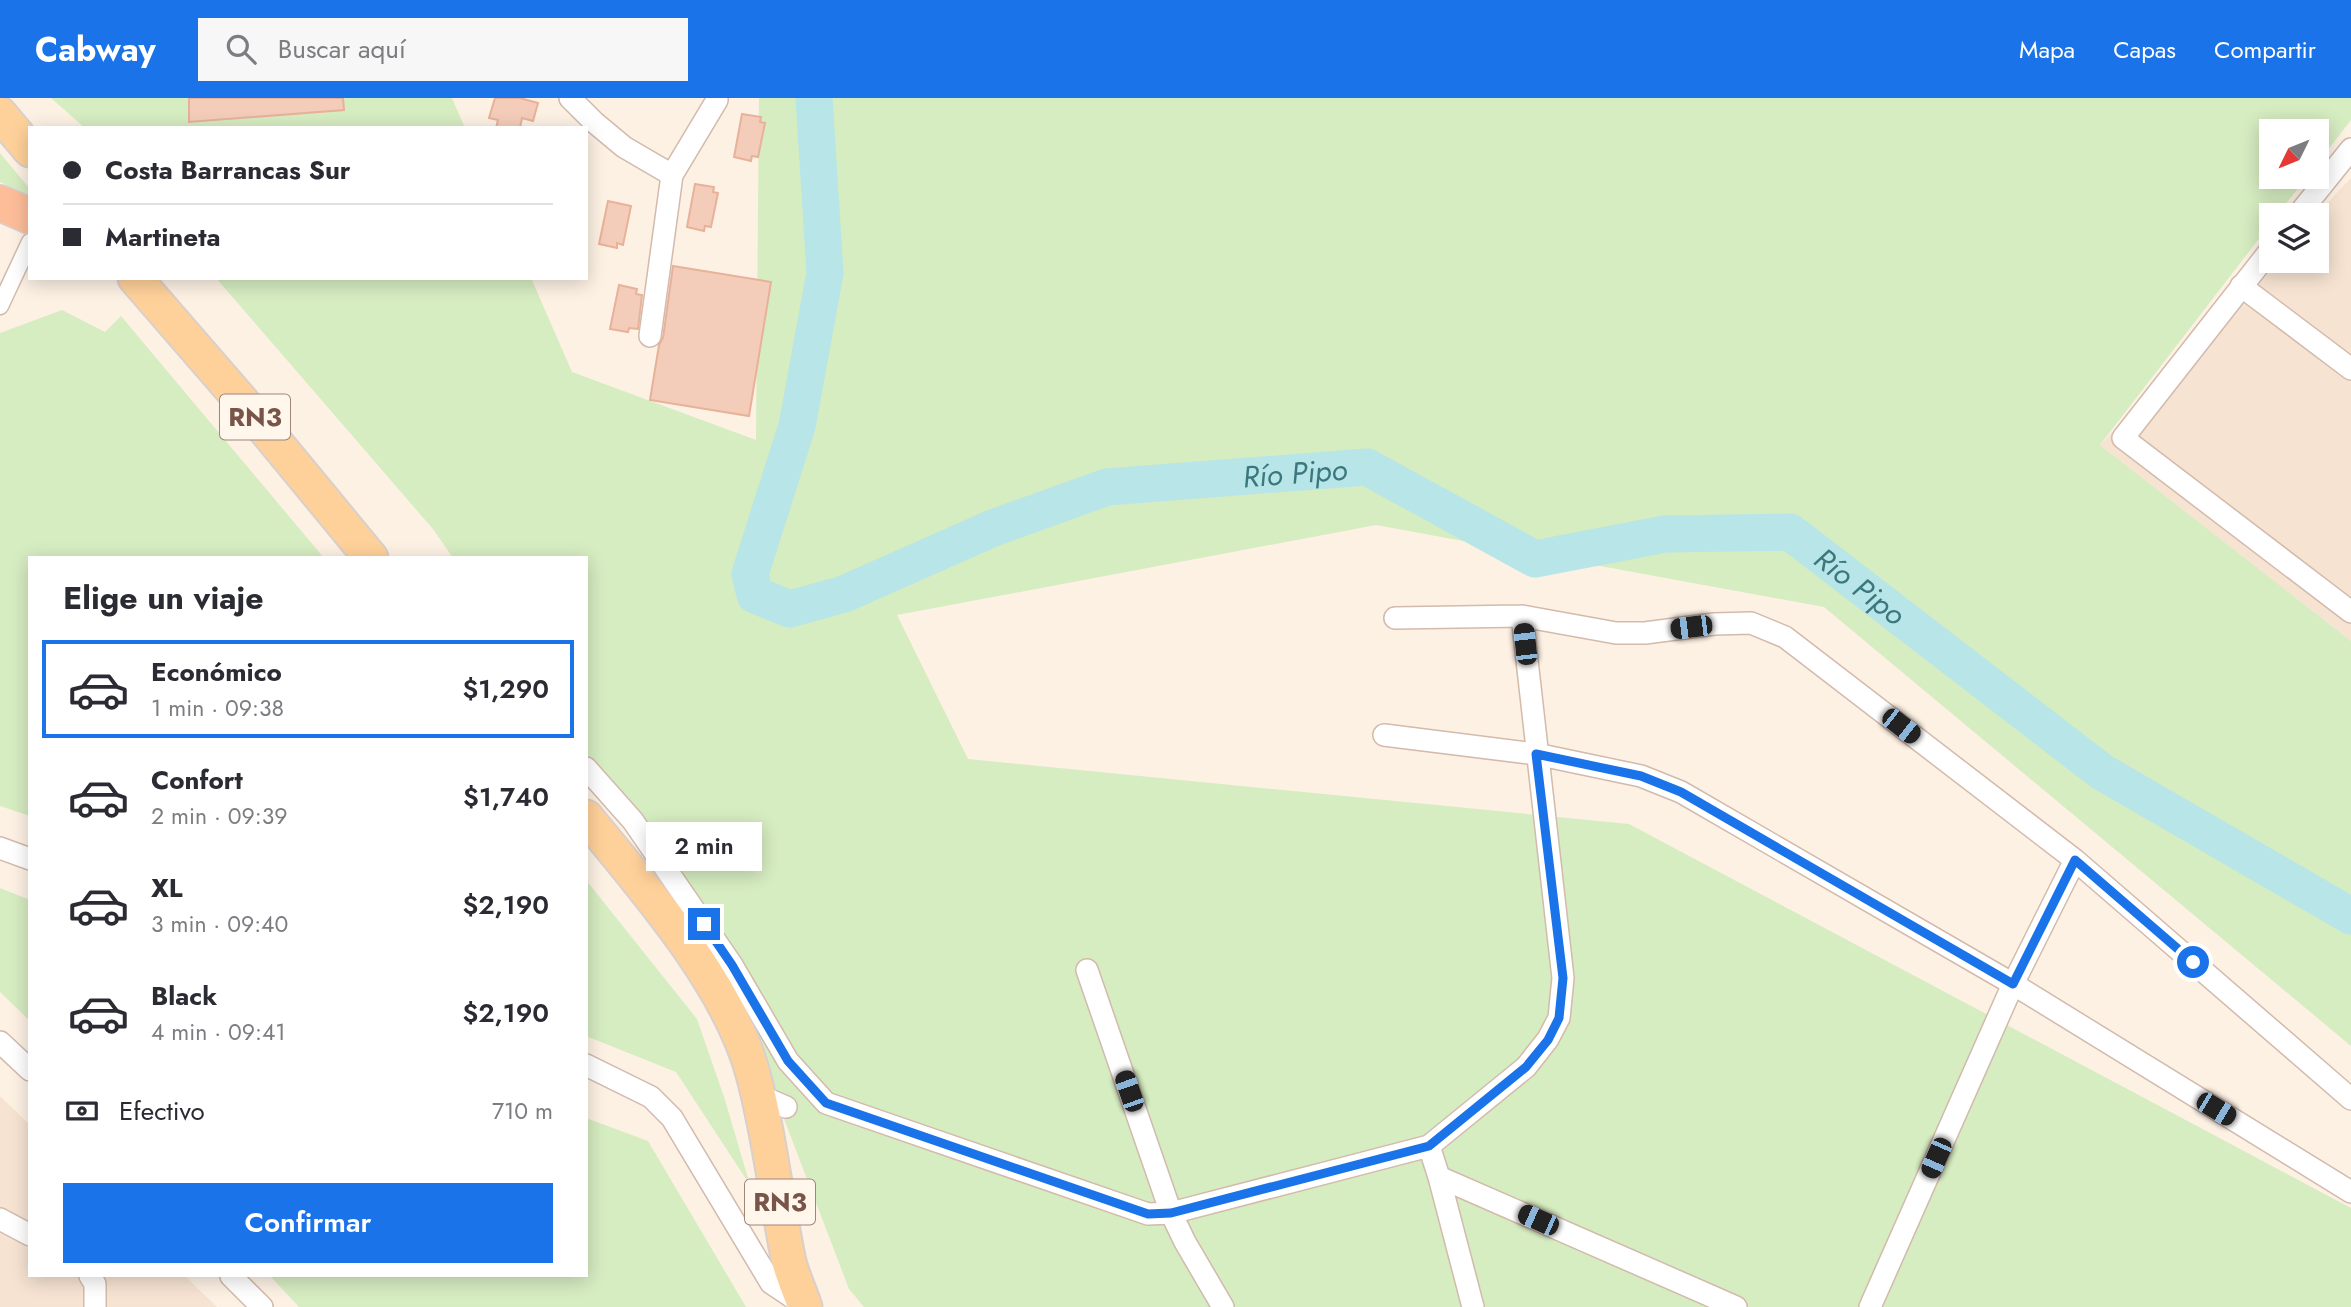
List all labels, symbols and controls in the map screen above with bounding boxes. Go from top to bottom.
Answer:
search box [198,18,688,81]
text: Cabway [35,26,156,73]
icon: search [222,30,260,68]
text: Buscar aquí [278,30,406,68]
text: Mapa [2019,32,2075,67]
text: Capas [2113,32,2176,67]
text: Compartir [2214,32,2316,67]
north arrow [2259,119,2329,189]
map controls [2259,119,2329,273]
text: Costa Barrancas Sur [105,151,351,189]
button: layers [2259,203,2329,273]
text: Martineta [105,218,220,256]
road number: RN3 [220,394,290,440]
water label: Río Pipo [1241,447,1349,498]
water label: Río Pipo [1806,537,1915,635]
text: Elige un viaje [63,575,264,621]
car [1669,614,1714,640]
car [1513,622,1538,666]
text: Económico [151,653,282,691]
icon: car [67,658,130,721]
text: $1,290 [462,670,549,708]
text: 1 min · 09:38 [151,691,284,725]
car [1878,705,1925,747]
text: Confort [151,761,243,799]
icon: car [67,766,130,829]
text: $1,740 [463,778,549,816]
text: 2 min · 09:39 [151,799,287,833]
callout: 2 min [646,822,762,872]
text: 2 min [674,829,734,863]
text: XL [151,869,183,907]
icon: car [67,874,130,937]
text: $2,190 [462,886,549,924]
text: 3 min · 09:40 [151,907,288,941]
route end [688,908,720,940]
route start [2177,946,2209,978]
text: Black [151,977,217,1015]
icon: car [67,982,130,1045]
text: $2,190 [462,994,549,1032]
text: 4 min · 09:41 [151,1015,286,1049]
car [1113,1068,1146,1114]
car [2193,1089,2240,1129]
icon: cash [63,1092,101,1130]
text: Efectivo [119,1092,205,1130]
text: 710 m [492,1094,553,1128]
car [1918,1135,1955,1181]
road number: RN3 [745,1180,815,1224]
button: Confirmar [63,1183,553,1263]
car [1515,1202,1562,1238]

